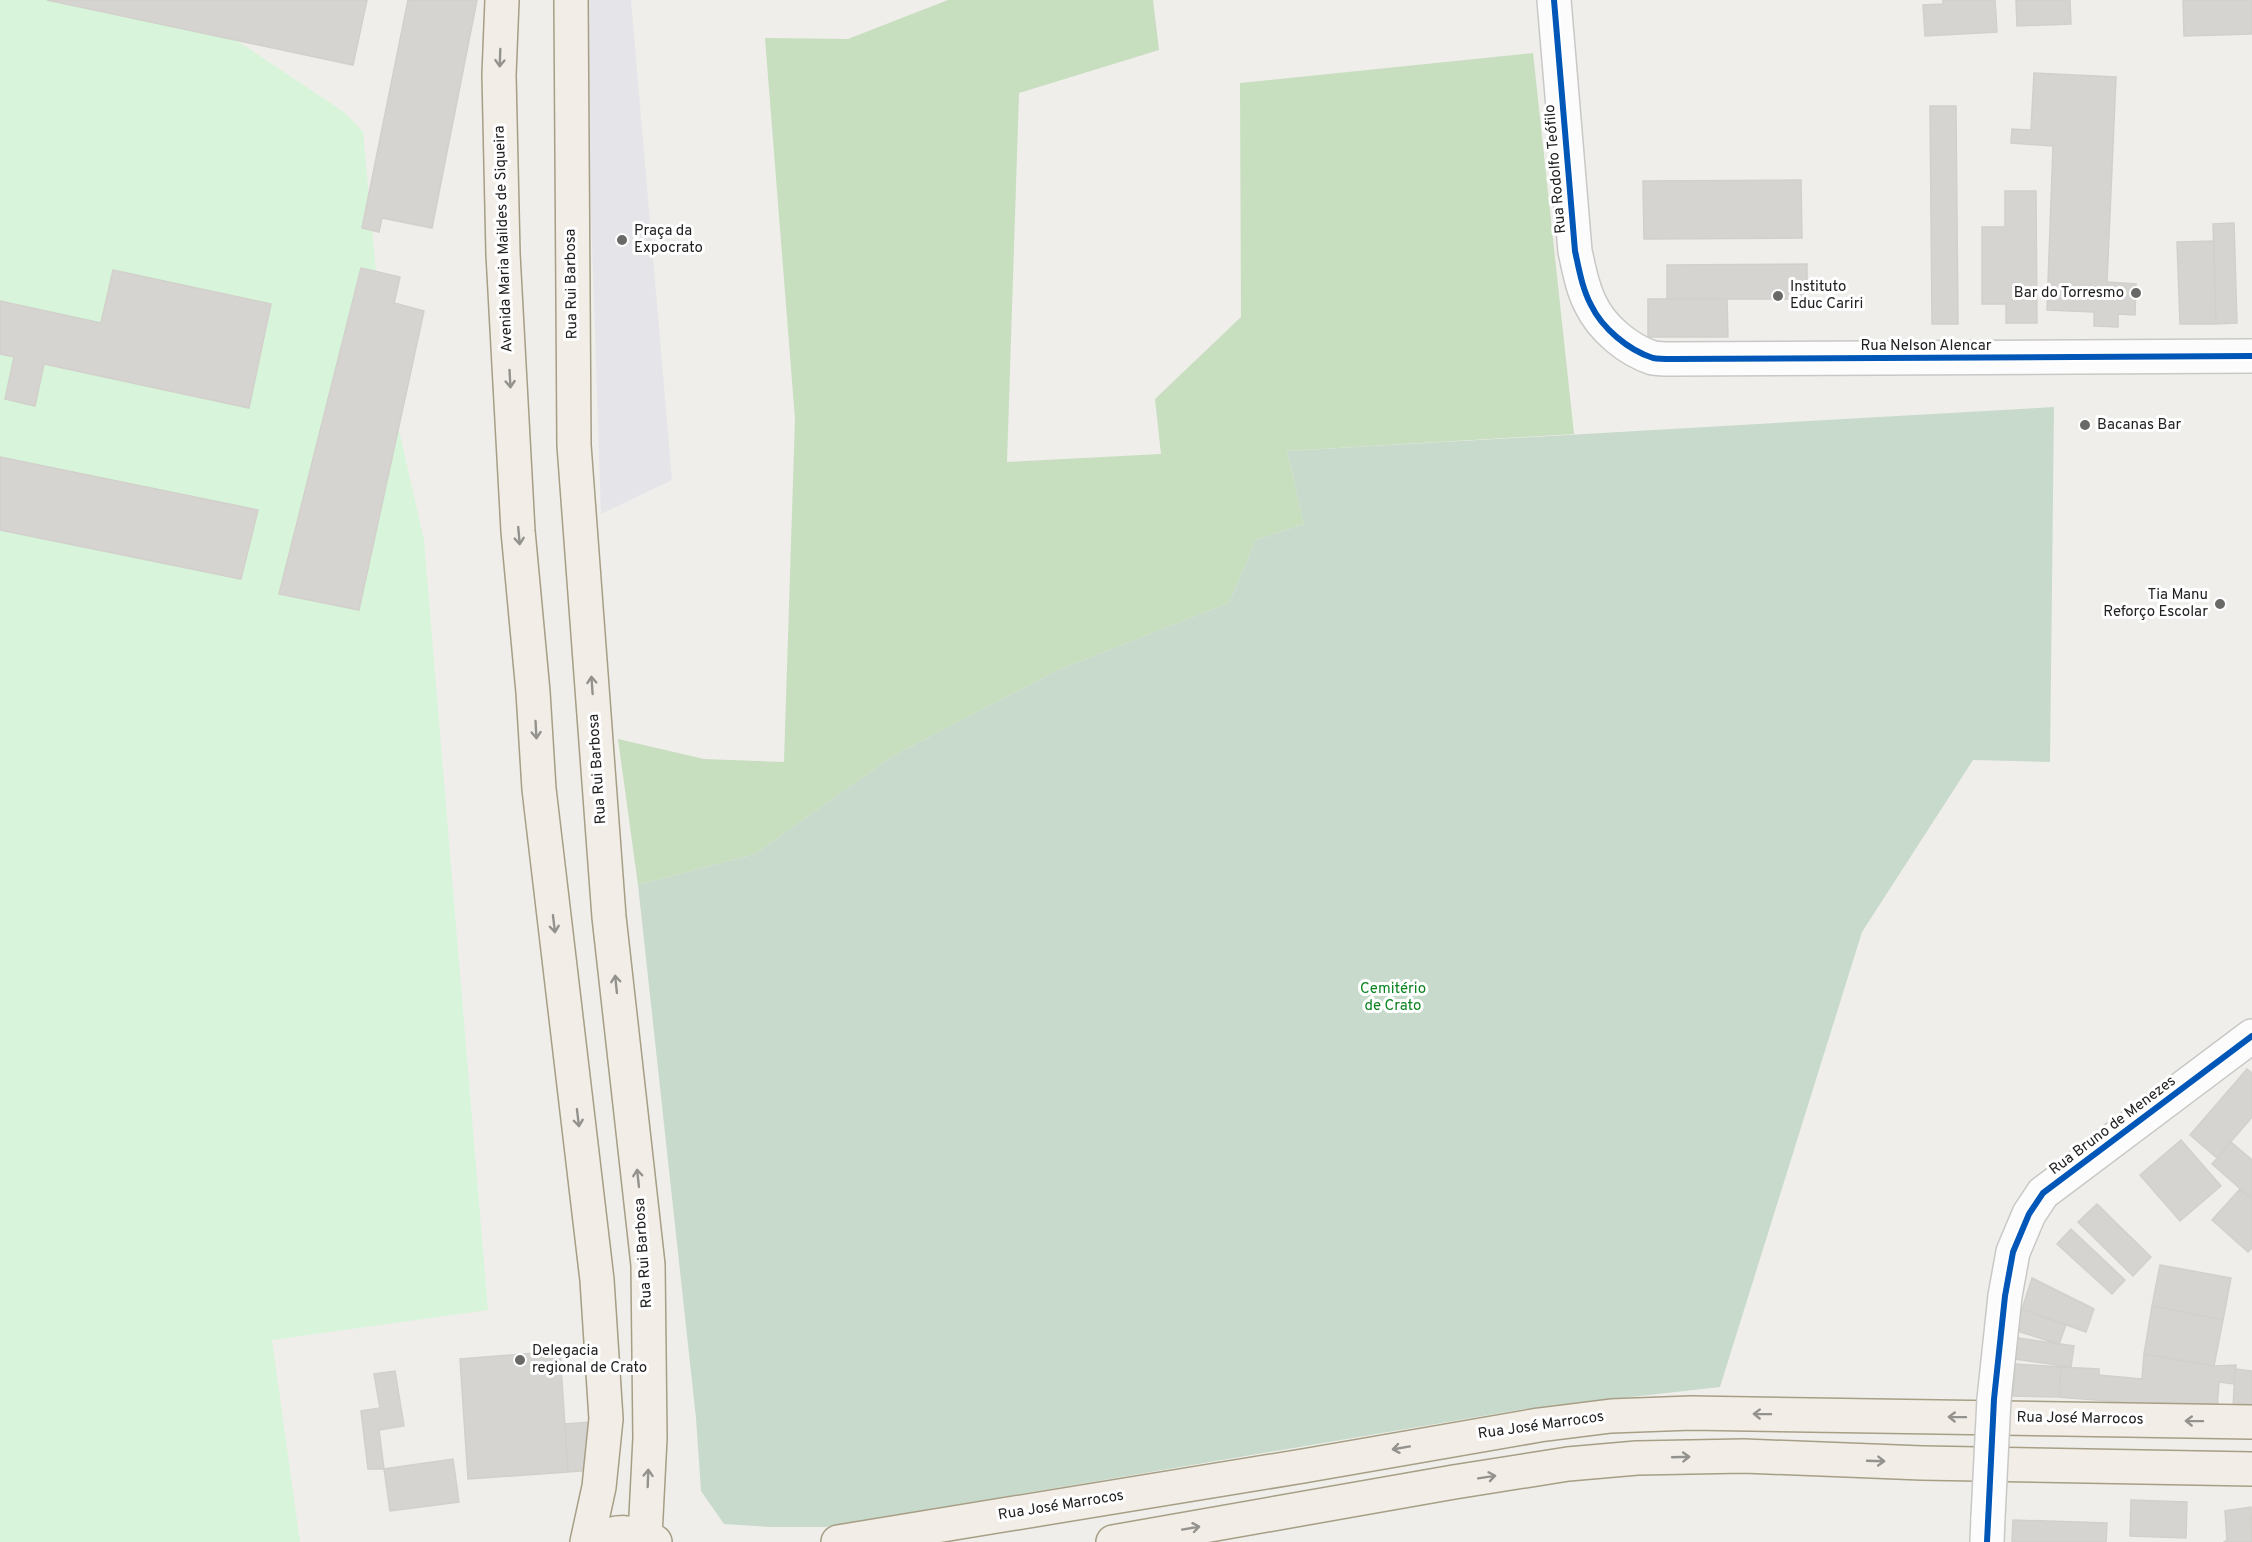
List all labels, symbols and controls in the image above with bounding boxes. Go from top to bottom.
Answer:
one-way arrow [494,48,505,68]
street label: Rua Rodolfo Teófilo [1541,104,1571,234]
street label: Avenida Maria Maildes de Siqueira [491,125,517,353]
place label: Praça da Expocrato [634,222,703,258]
street label: Rua Rui Barbosa [562,228,582,340]
marker: Praça da Expocrato [615,233,629,247]
place label: Instituto Educ Cariri [1790,278,1863,314]
place label: Bar do Torresmo [2014,284,2124,303]
marker: Bar do Torresmo [2129,286,2143,300]
marker: Instituto Educ Cariri [1771,289,1785,303]
street label: Rua Nelson Alencar [1860,337,1992,356]
one-way arrow [504,369,515,389]
place label: Bacanas Bar [2097,416,2182,435]
marker: Bacanas Bar [2078,418,2092,432]
one-way arrow [514,525,525,545]
place label: Tia Manu Reforço Escolar [2103,586,2208,622]
marker: Tia Manu Reforço Escolar [2213,597,2227,611]
one-way arrow [586,676,597,696]
street label: Rua Rui Barbosa [585,713,611,825]
one-way arrow [530,720,541,740]
one-way arrow [549,914,560,934]
one-way arrow [611,975,622,995]
park label: Cemitério de Crato [1360,980,1426,1016]
street label: Rua Bruno de Menezes [2046,1072,2180,1180]
one-way arrow [572,1107,583,1127]
one-way arrow [632,1169,643,1189]
street label: Rua Rui Barbosa [631,1197,657,1309]
place label: Delegacia regional de Crato [532,1342,647,1378]
marker: Delegacia regional de Crato [513,1353,527,1367]
street label: Rua José Marrocos [1477,1408,1605,1444]
street label: Rua José Marrocos [2016,1408,2144,1430]
one-way arrow [1752,1409,1772,1420]
one-way arrow [1947,1412,1967,1423]
one-way arrow [2184,1415,2204,1427]
one-way arrow [1392,1443,1411,1454]
one-way arrow [1670,1451,1690,1463]
one-way arrow [1865,1455,1885,1467]
one-way arrow [642,1468,654,1488]
one-way arrow [1477,1471,1496,1482]
street label: Rua José Marrocos [997,1487,1125,1525]
one-way arrow [1181,1522,1201,1533]

